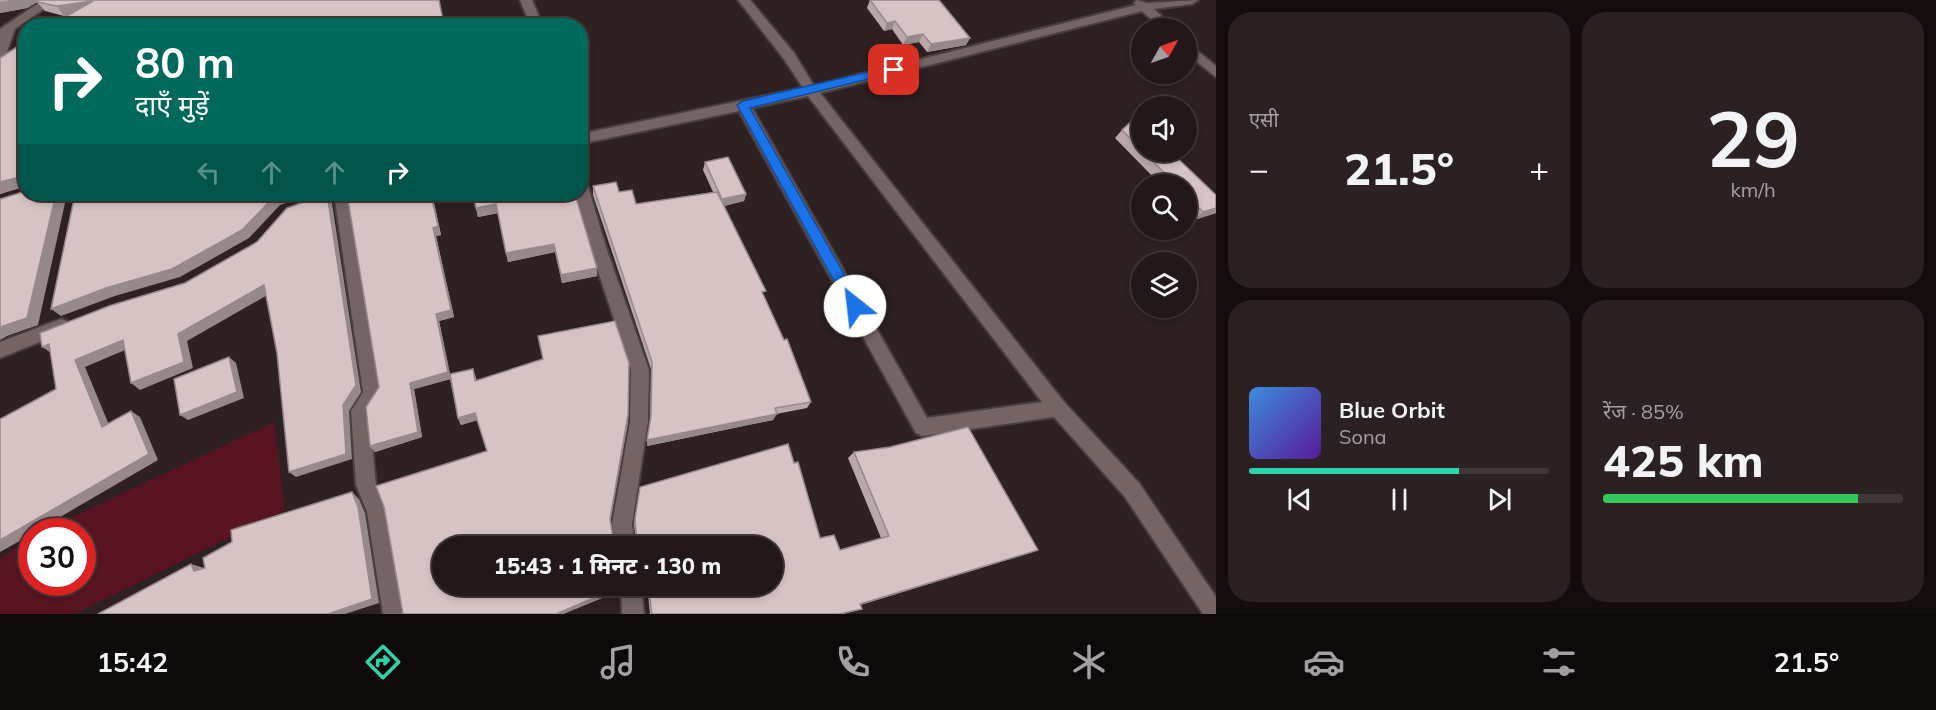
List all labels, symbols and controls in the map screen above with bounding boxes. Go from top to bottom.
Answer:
north arrow [1131,18,1197,84]
map controls [1131,18,1197,318]
text: 80 m [135,36,235,89]
icon: right [36,42,114,120]
pin [868,44,919,95]
icon: arrive [877,53,910,86]
text: दाएँ मुड़ें [135,88,209,122]
text: 29 [1706,89,1800,187]
button: sound [1131,96,1197,162]
text: एसी [1249,107,1279,132]
text: 21.5° [1344,140,1454,196]
text: − [1249,148,1269,189]
text: + [1529,148,1549,189]
icon: left [192,156,225,189]
icon: ahead [255,156,288,189]
icon: ahead [318,156,351,189]
icon: right [381,156,414,189]
button: search [1131,174,1197,240]
text: km/h [1730,177,1776,202]
button: layers [1131,252,1197,318]
position arrow [823,274,887,338]
text: Blue Orbit [1339,396,1445,424]
text: रेंज · 85% [1603,399,1684,424]
text: Sona [1339,424,1387,449]
text: 425 km [1603,432,1764,488]
icon: previous [1283,483,1316,516]
icon: pause [1383,483,1416,516]
icon: next [1483,483,1516,516]
speed limit sign: 30 [18,518,96,596]
text: 15:43 · 1 मिनट · 130 m [494,552,721,580]
icon: directions [362,641,404,683]
icon: music [597,641,639,683]
icon: phone [832,641,874,683]
icon: climate [1068,641,1110,683]
icon: car [1303,641,1345,683]
icon: filters [1538,641,1580,683]
text: 15:42 [97,645,168,679]
text: 21.5° [1774,645,1839,679]

